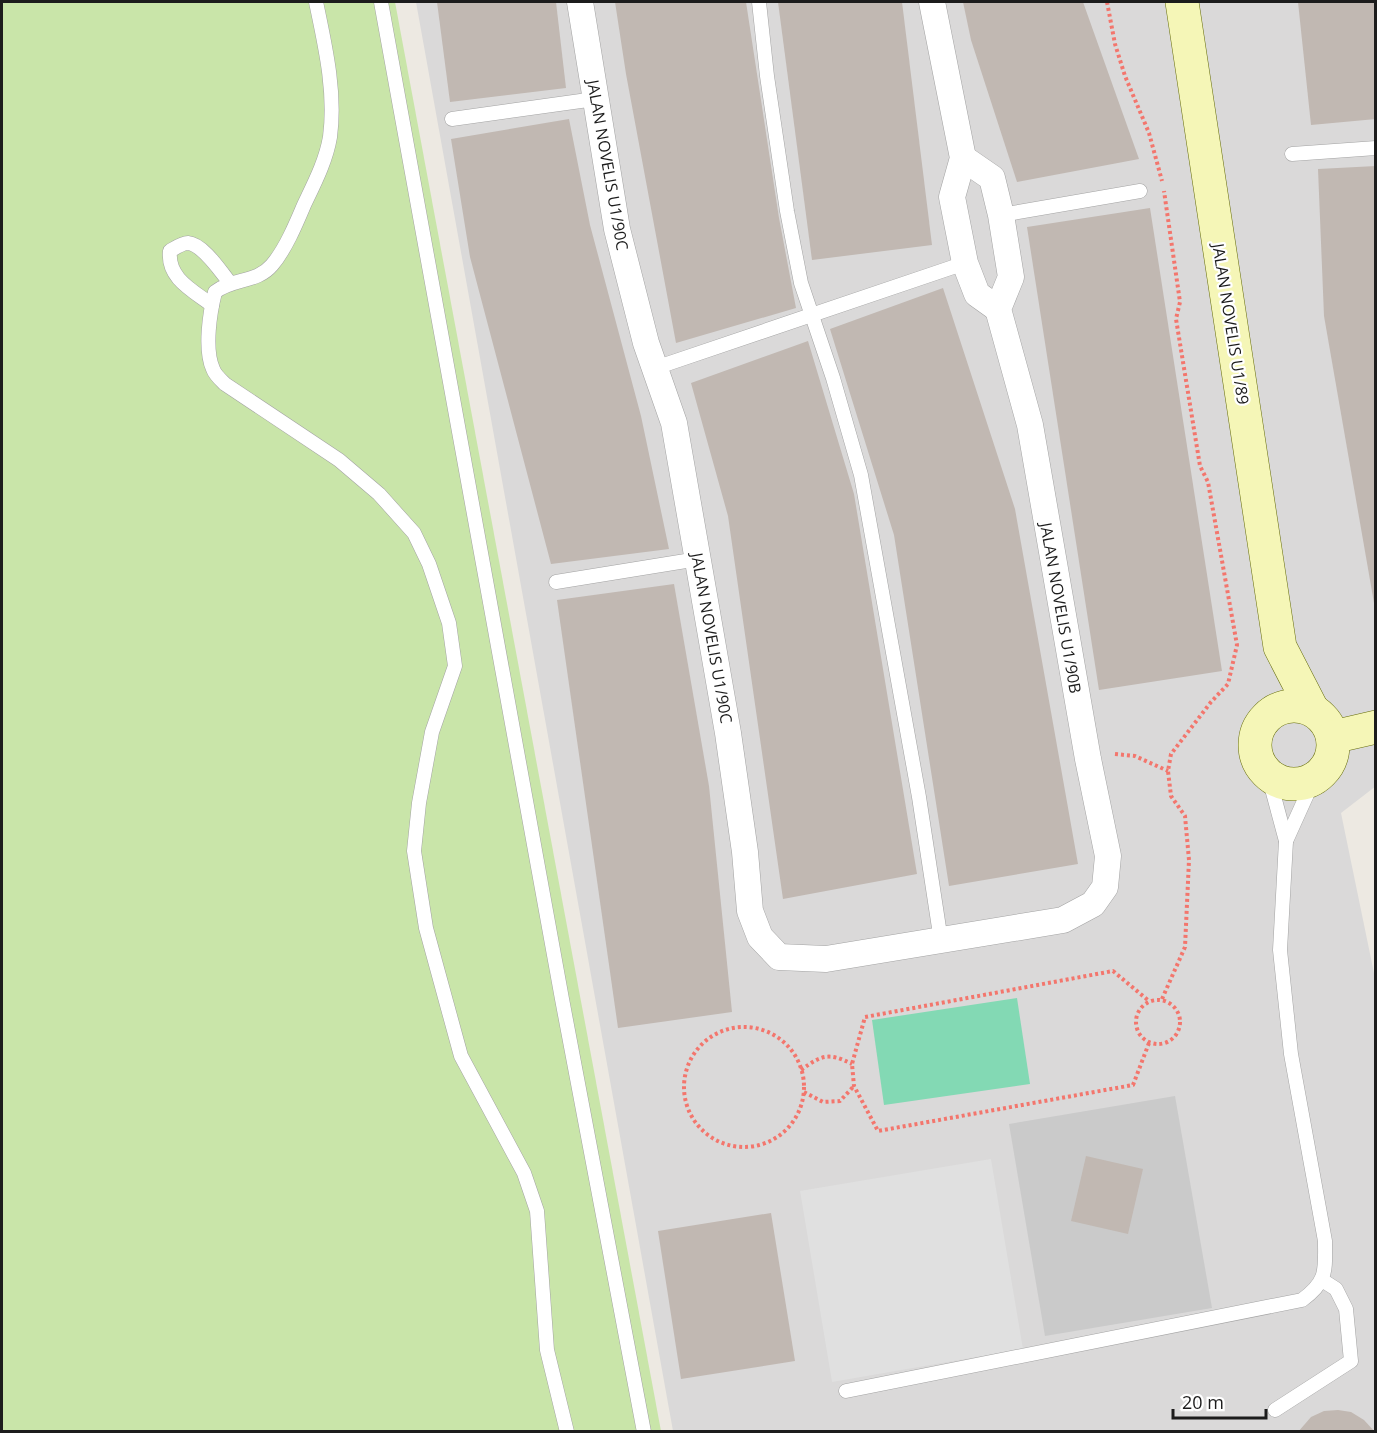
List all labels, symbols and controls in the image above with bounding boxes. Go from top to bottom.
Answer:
street label: JALAN NOVELIS U1/90C [582,76,634,252]
street label: JALAN NOVELIS U1/89 [1207,240,1255,406]
street label: JALAN NOVELIS U1/90B [1035,519,1087,695]
street label: JALAN NOVELIS U1/90C [686,549,738,725]
scale bar [1173,1382,1266,1420]
text: 20 m [1182,1390,1224,1414]

